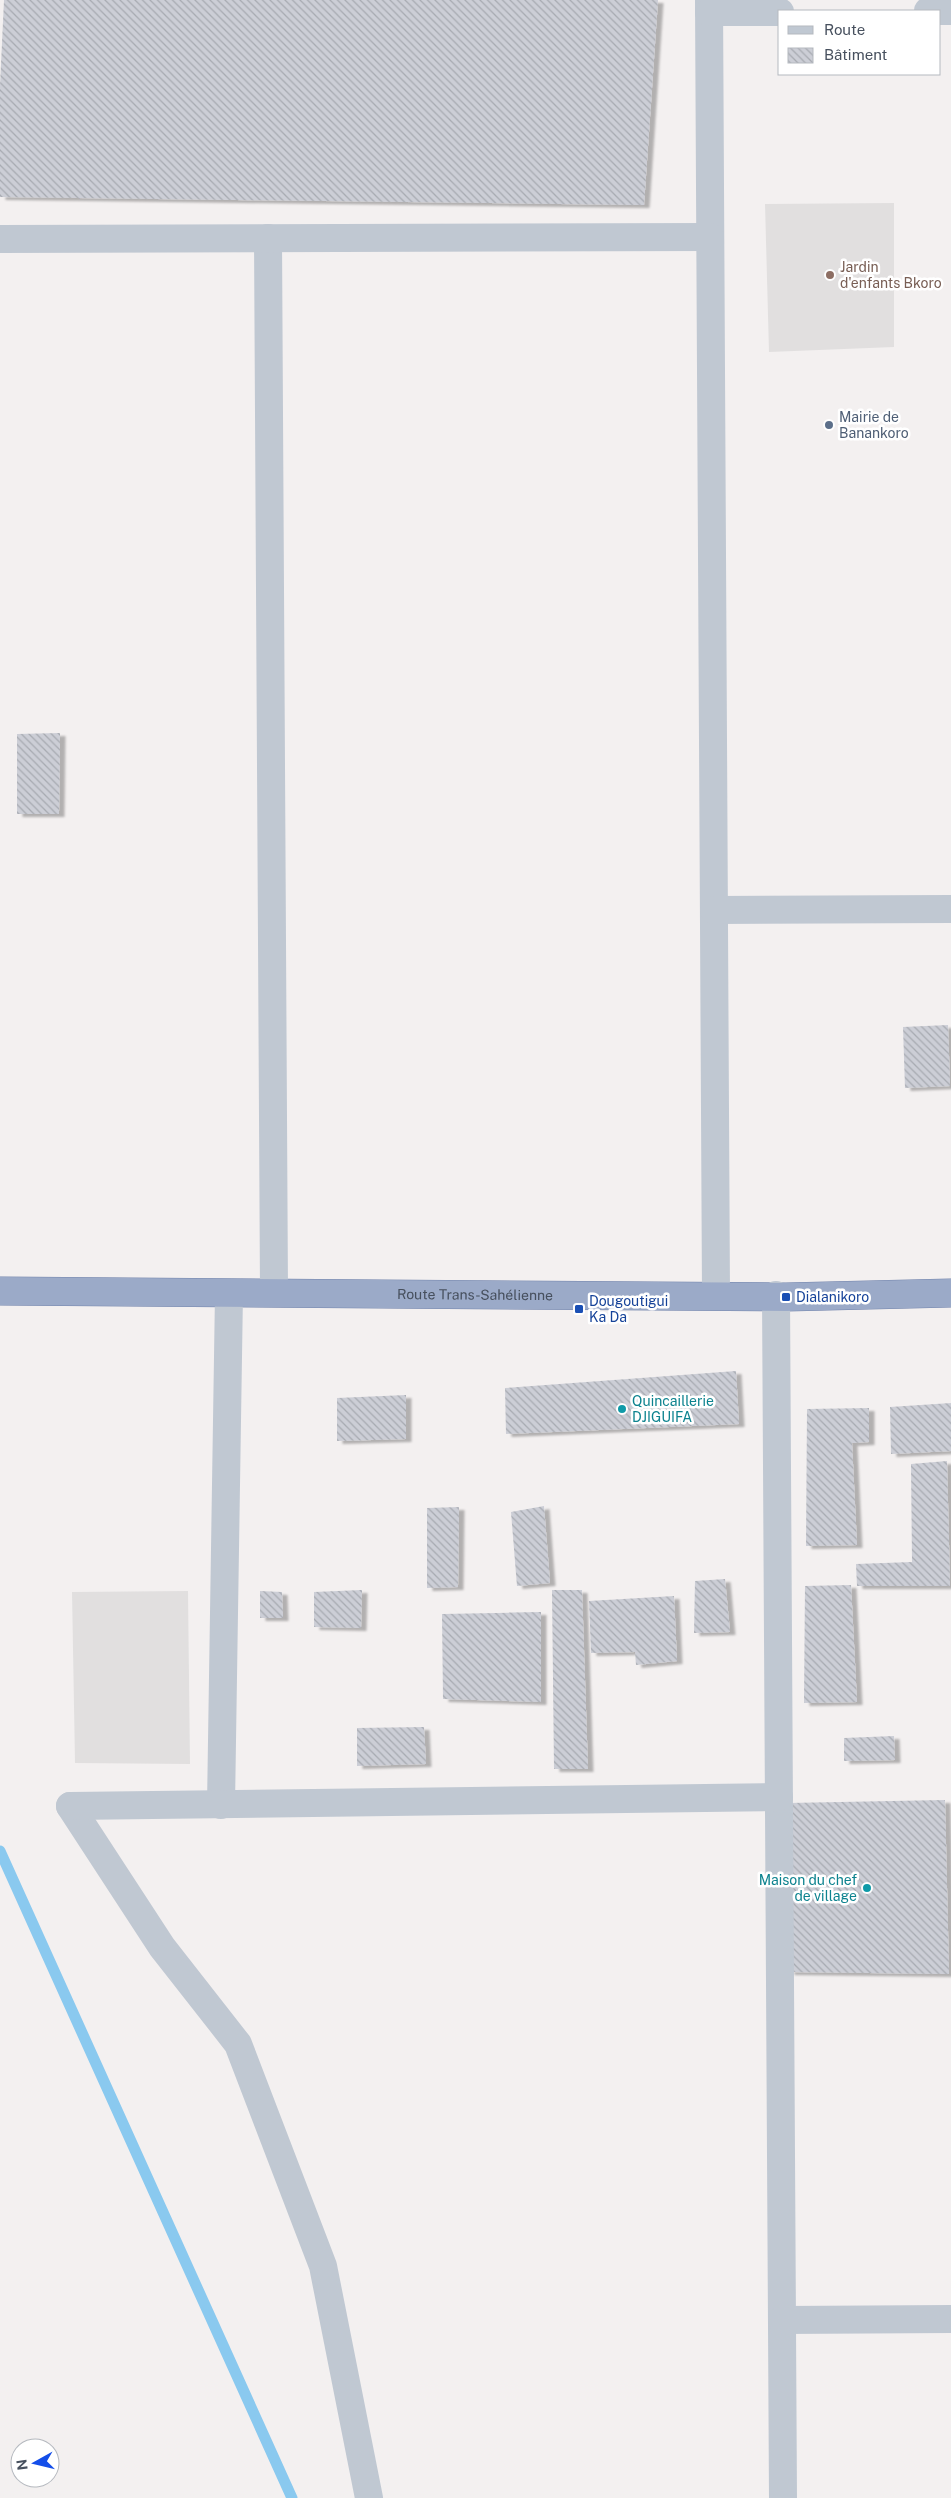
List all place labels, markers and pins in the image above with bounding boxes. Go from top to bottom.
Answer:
place label: Jardin d'enfants Bkoro [840,259,942,291]
marker: Jardin d'enfants Bkoro [824,269,836,281]
place label: Mairie de Banankoro [839,409,909,441]
marker: Mairie de Banankoro [823,419,835,431]
place label: Dialanikoro [796,1289,869,1305]
marker: Dialanikoro [780,1291,792,1303]
place label: Dougoutigui Ka Da [589,1293,668,1325]
marker: Dougoutigui Ka Da [573,1303,585,1315]
place label: Quincaillerie DJIGUIFA [632,1393,714,1425]
marker: Quincaillerie DJIGUIFA [616,1403,628,1415]
place label: Maison du chef de village [759,1872,857,1904]
marker: Maison du chef de village [861,1882,873,1894]

